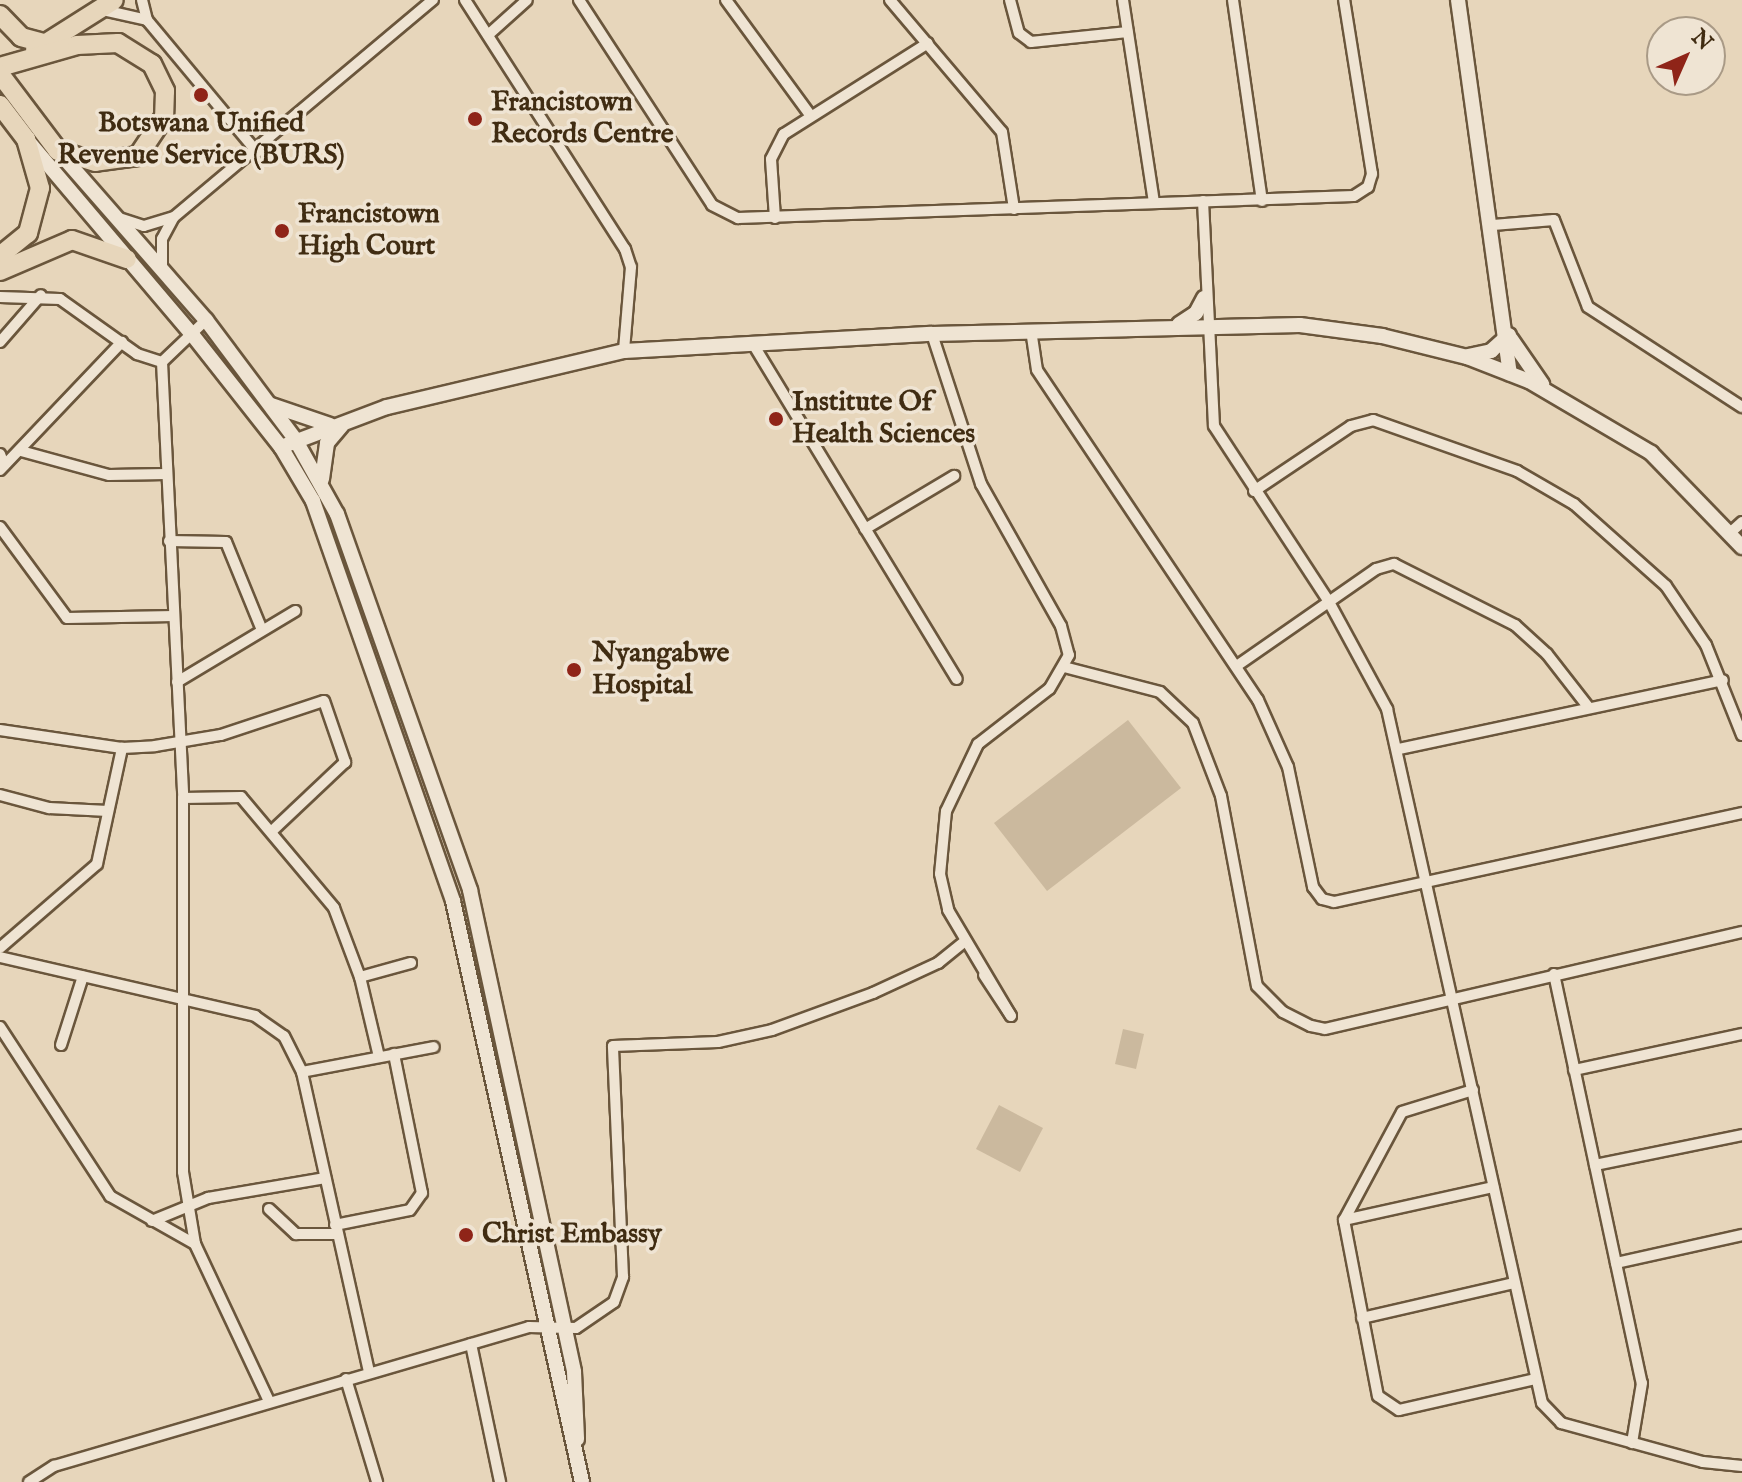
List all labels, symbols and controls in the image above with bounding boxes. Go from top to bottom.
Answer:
north arrow [1646,16,1726,96]
text: N [1685,24,1718,57]
marker: Botswana Unified Revenue Service (BURS) [192,86,210,104]
place label: Francistown Records Centre [491,86,674,152]
place label: Botswana Unified Revenue Service (BURS) [57,107,345,173]
marker: Francistown Records Centre [466,110,484,128]
place label: Francistown High Court [298,198,440,264]
marker: Francistown High Court [273,222,291,240]
place label: Institute Of Health Sciences [792,386,975,452]
marker: Institute Of Health Sciences [767,410,785,428]
place label: Nyangabwe Hospital [592,637,729,703]
marker: Nyangabwe Hospital [563,659,585,681]
place label: Christ Embassy [482,1218,662,1252]
marker: Christ Embassy [457,1226,475,1244]

